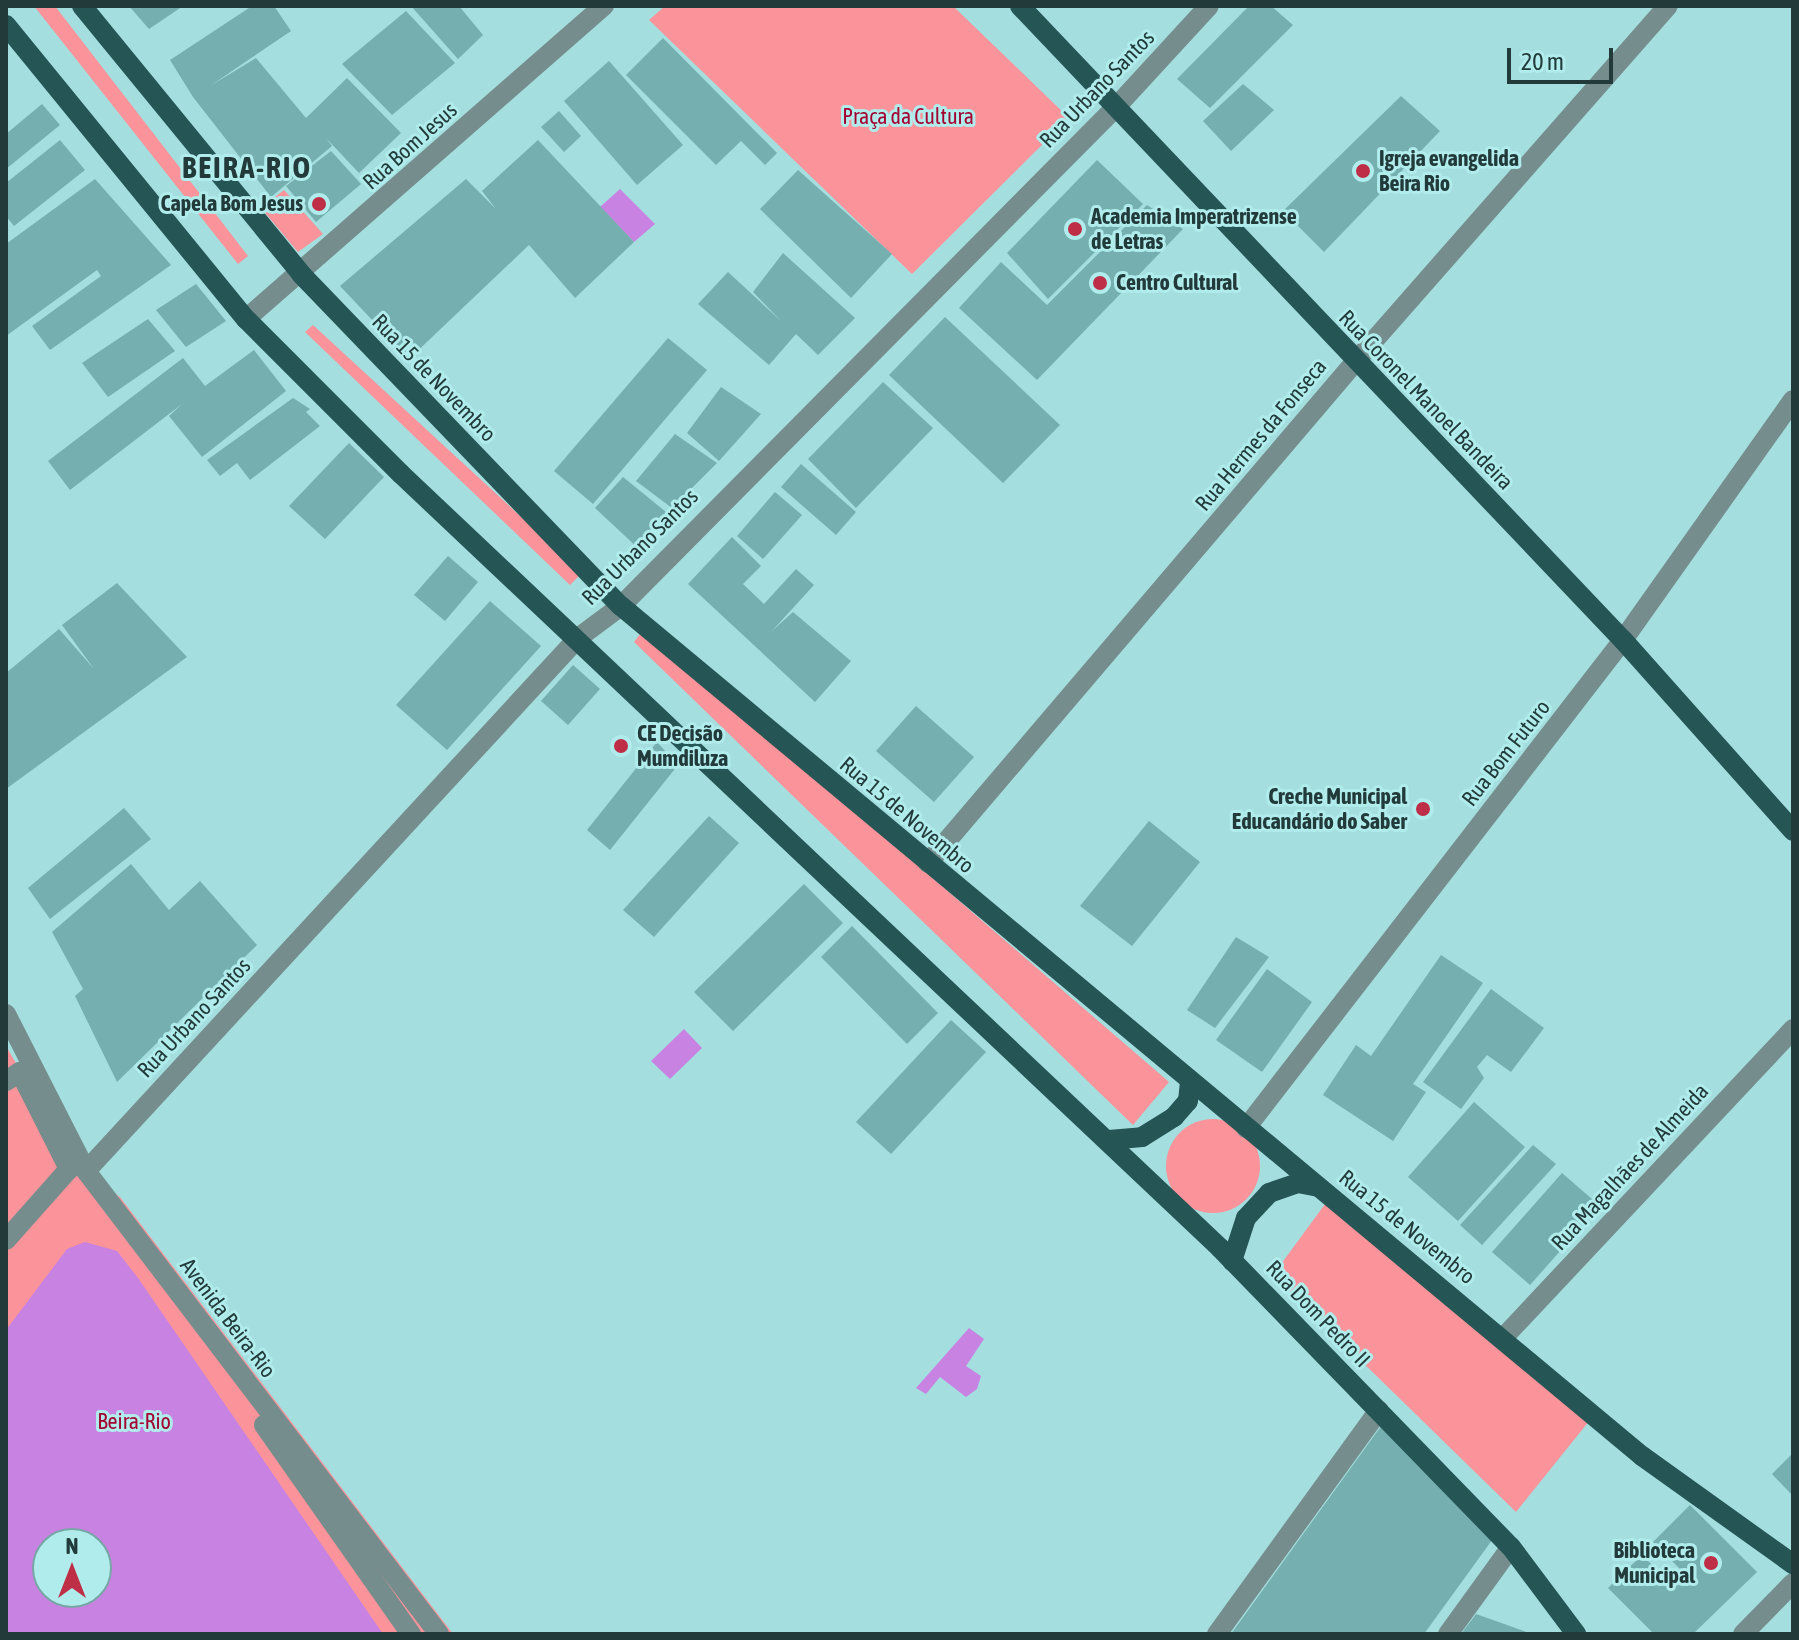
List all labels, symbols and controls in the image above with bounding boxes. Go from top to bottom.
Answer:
street label: Rua Urbano Santos [1034,25,1160,153]
scale bar [1511,32,1617,82]
text: 20 m [1521,48,1564,75]
street label: Rua Bom Jesus [357,97,463,195]
park label: Praça da Cultura [842,104,974,130]
place label: Igreja evangelida Beira Rio [1379,145,1519,196]
district label: BEIRA-RIO [182,149,312,185]
marker: Igreja evangelida Beira Rio [1354,162,1372,180]
place label: Capela Bom Jesus [161,191,303,217]
marker: Capela Bom Jesus [310,195,328,213]
place label: Academia Imperatrizense de Letras [1091,203,1297,254]
marker: Academia Imperatrizense de Letras [1066,220,1084,238]
place label: Centro Cultural [1116,270,1238,296]
marker: Centro Cultural [1091,274,1109,292]
street label: Rua Coronel Manoel Bandeira [1333,305,1519,495]
street label: Rua 15 de Novembro [366,309,502,447]
street label: Rua Hermes da Fonseca [1190,354,1332,516]
street label: Rua Urbano Santos [576,483,704,611]
street label: Rua Bom Futuro [1456,695,1556,811]
place label: CE Decisão Mumdiluza [637,720,728,772]
marker: CE Decisão Mumdiluza [612,737,630,755]
street label: Rua 15 de Novembro [835,751,979,879]
place label: Creche Municipal Educandário do Saber [1232,783,1407,834]
marker: Creche Municipal Educandário do Saber [1414,800,1432,818]
street label: Rua Urbano Santos [132,953,256,1083]
street label: Rua Magalhães de Almeida [1546,1078,1714,1256]
street label: Rua 15 de Novembro [1334,1164,1480,1290]
street label: Avenida Beira-Rio [175,1253,281,1383]
street label: Rua Dom Pedro II [1260,1255,1376,1373]
park label: Beira-Rio [97,1409,171,1435]
north arrow [32,1528,112,1608]
text: N [66,1533,78,1559]
place label: Biblioteca Municipal [1613,1537,1695,1588]
marker: Biblioteca Municipal [1702,1554,1720,1572]

